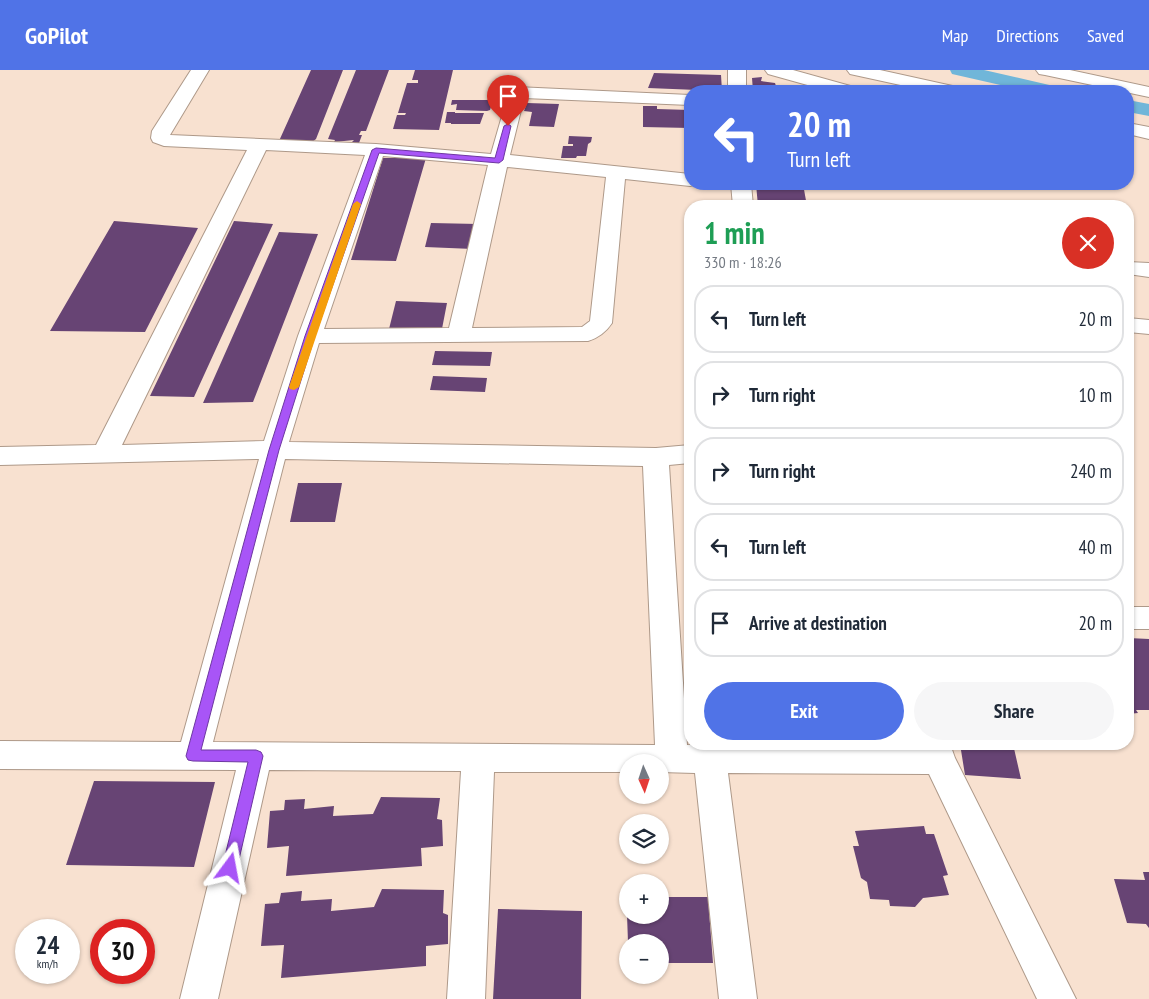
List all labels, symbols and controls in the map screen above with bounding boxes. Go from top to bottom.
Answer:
text: GoPilot [25,20,88,51]
text: Map [942,24,968,47]
text: Directions [996,24,1059,47]
text: Saved [1087,24,1124,47]
pin [487,75,529,126]
icon: arrive [494,82,522,110]
text: 20 m [787,101,851,147]
icon: left [704,105,769,170]
text: Turn left [787,145,851,173]
text: 1 min [704,213,765,252]
button: close [1062,217,1114,269]
text: 330 m · 18:26 [704,252,782,272]
icon: left [706,305,734,333]
text: Turn left [749,307,806,331]
text: 20 m [1079,307,1112,331]
icon: right [706,381,734,409]
text: Turn right [749,383,815,407]
text: 10 m [1079,383,1112,407]
icon: right [706,457,734,485]
text: Turn right [749,459,815,483]
text: 240 m [1070,459,1112,483]
icon: left [706,533,734,561]
text: Turn left [749,535,806,559]
text: 40 m [1079,535,1112,559]
icon: arrive [706,609,734,637]
text: Arrive at destination [749,611,887,635]
text: 20 m [1079,611,1112,635]
button: Exit [704,682,904,740]
button: Share [914,682,1114,740]
north arrow [619,754,669,804]
map controls [619,754,669,984]
button: layers [619,814,669,864]
position arrow [203,841,255,893]
button: + [619,874,669,924]
speed limit sign: 30 [90,919,155,984]
text: 24 [36,929,59,961]
button: − [619,934,669,984]
text: km/h [37,956,58,971]

